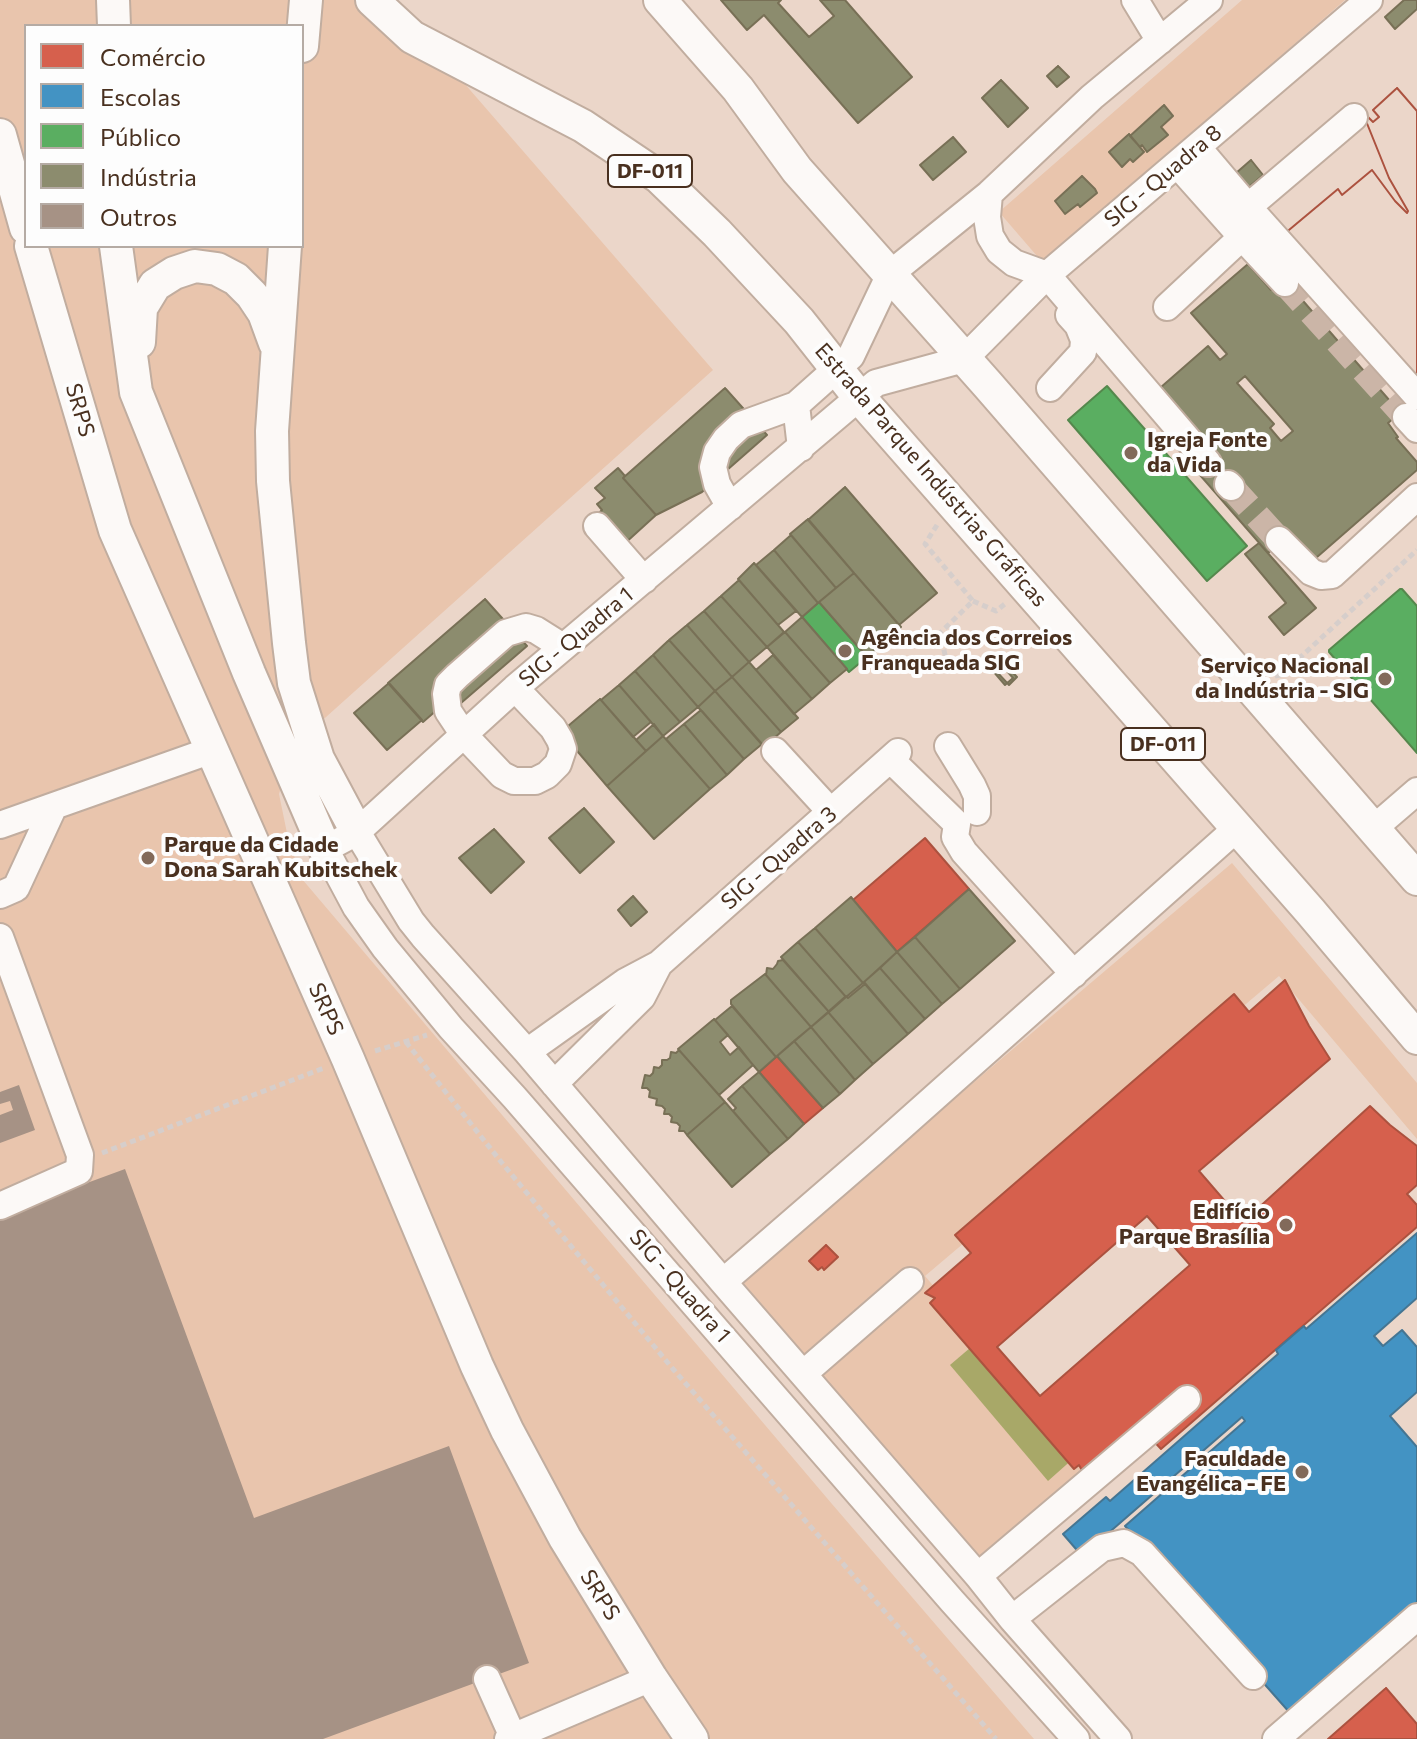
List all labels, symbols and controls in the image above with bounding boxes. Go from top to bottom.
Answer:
legend [24,24,304,248]
text: Comércio [100,42,206,71]
text: Escolas [100,82,181,111]
street label: SIG - Quadra 8 [1099,119,1227,233]
text: Público [100,122,181,151]
road number: DF-011 [608,155,692,187]
text: Indústria [100,162,197,191]
text: Outros [100,202,177,231]
street label: Estrada Parque Indústrias Gráficas [809,338,1053,612]
street label: SRPS [60,380,100,440]
place label: Igreja Fonte da Vida [1147,427,1267,478]
marker: Igreja Fonte da Vida [1122,444,1140,462]
street label: SIG - Quadra 1 [513,582,639,692]
place label: Agência dos Correios Franqueada SIG [861,625,1072,676]
marker: Agência dos Correios Franqueada SIG [836,642,854,660]
place label: Serviço Nacional da Indústria - SIG [1195,653,1369,704]
marker: Serviço Nacional da Indústria - SIG [1376,670,1394,688]
road number: DF-011 [1121,728,1205,760]
street label: SIG - Quadra 3 [716,801,842,915]
place label: Parque da Cidade Dona Sarah Kubitschek [164,832,398,884]
marker: Parque da Cidade Dona Sarah Kubitschek [139,849,157,867]
street label: SRPS [303,979,349,1039]
place label: Edifício Parque Brasília [1119,1199,1270,1250]
marker: Edifício Parque Brasília [1277,1216,1295,1234]
street label: SIG - Quadra 1 [624,1224,736,1348]
place label: Faculdade Evangélica - FE [1136,1446,1286,1498]
marker: Faculdade Evangélica - FE [1293,1463,1311,1481]
street label: SRPS [574,1565,626,1625]

